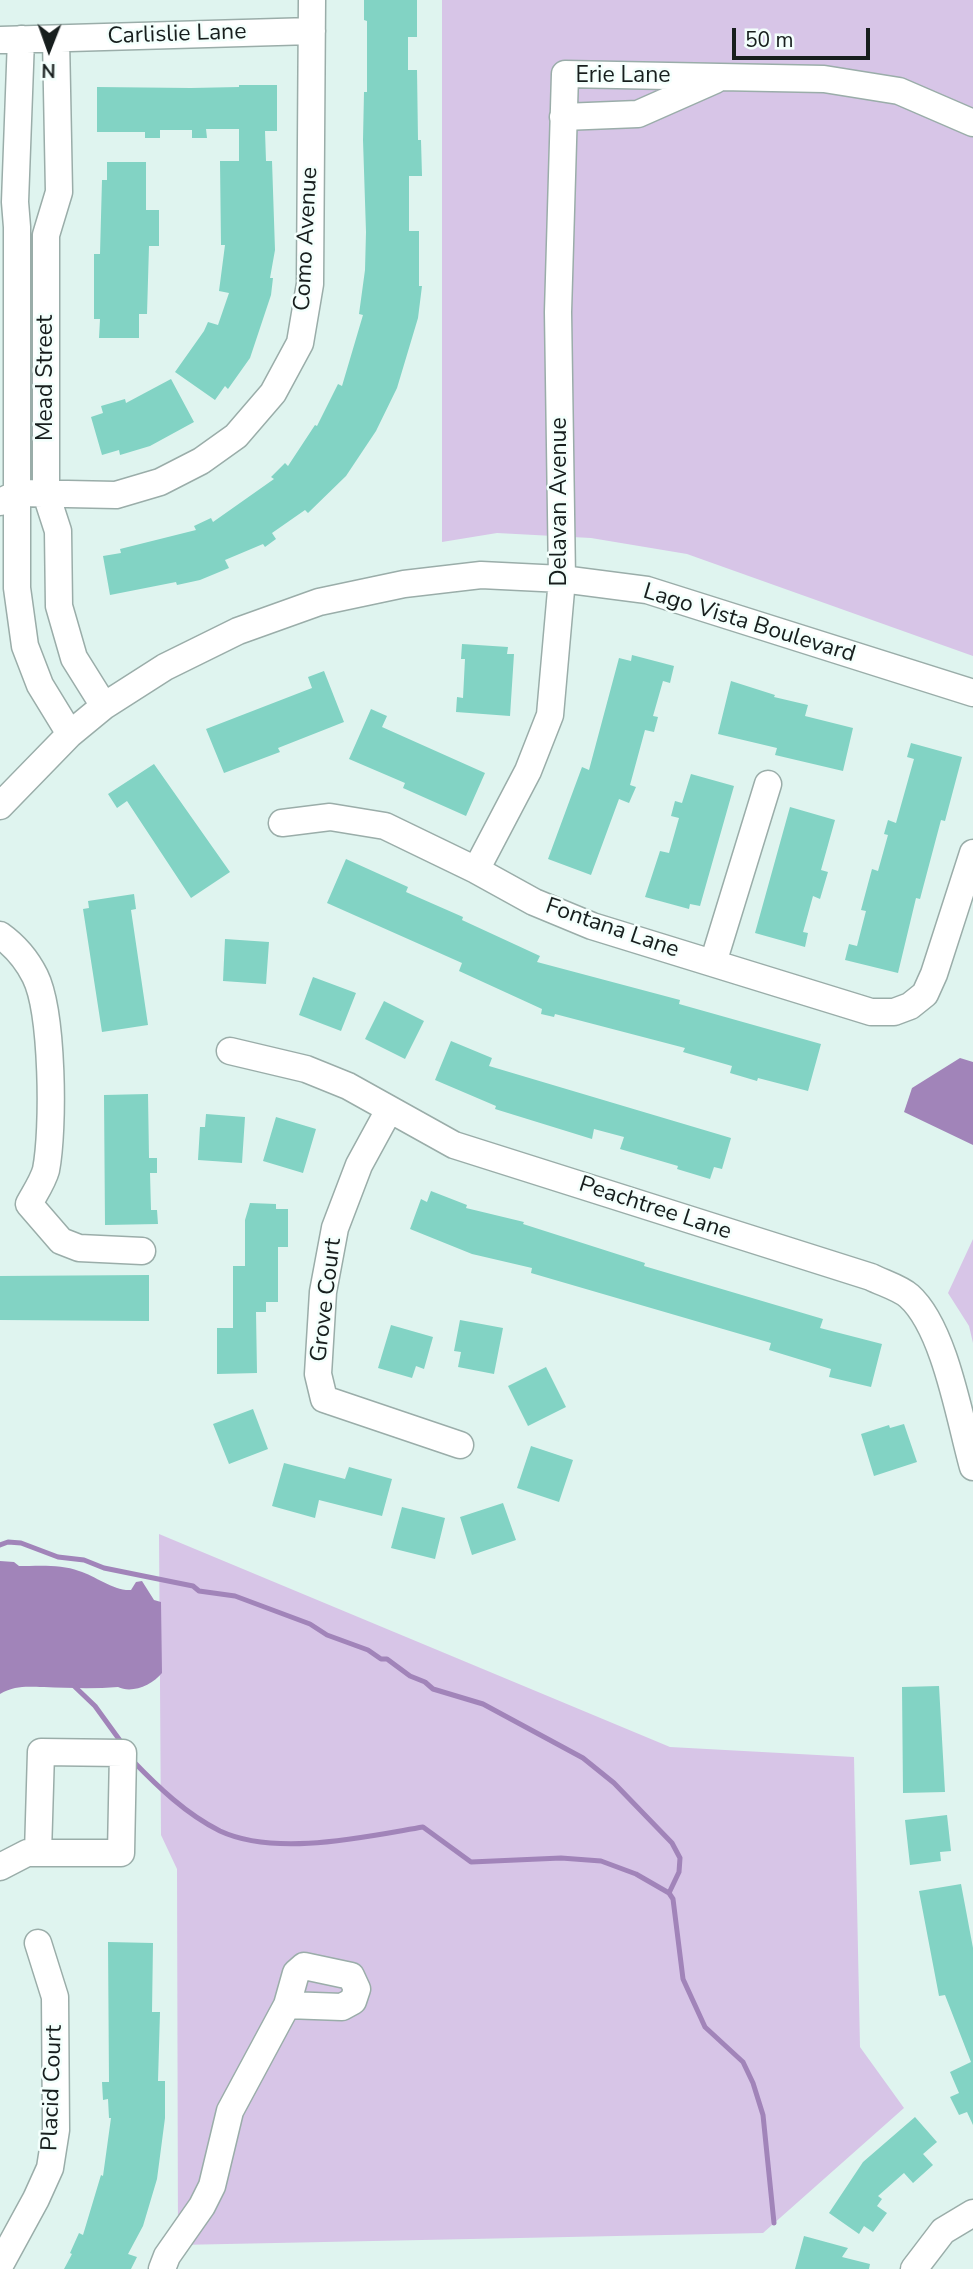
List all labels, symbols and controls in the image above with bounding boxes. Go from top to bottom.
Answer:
north arrow [14,14,84,84]
scale bar [735,14,873,58]
street label: Carlislie Lane [107,19,247,51]
text: 50 m [745,26,794,54]
text: N [41,57,56,83]
street label: Erie Lane [575,62,671,90]
street label: Como Avenue [289,166,325,312]
street label: Mead Street [32,315,60,441]
street label: Delavan Avenue [546,417,574,587]
street label: Lago Vista Boulevard [640,579,858,669]
street label: Fontana Lane [542,893,682,965]
street label: Peachtree Lane [575,1171,735,1247]
street label: Grove Court [306,1237,348,1363]
street label: Placid Court [37,2024,69,2152]

